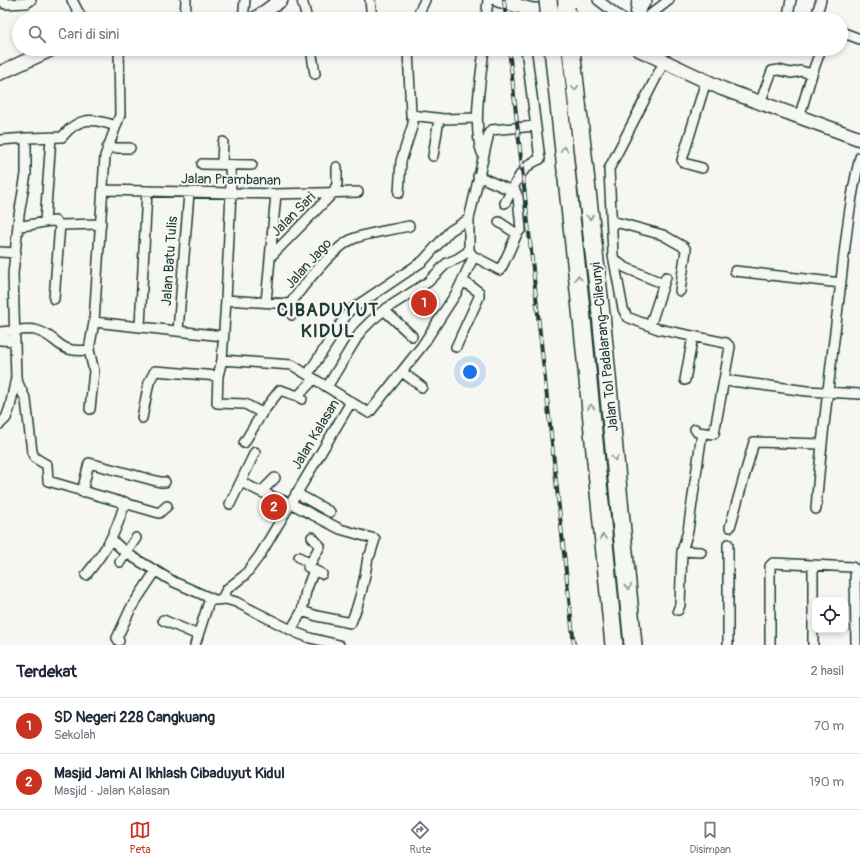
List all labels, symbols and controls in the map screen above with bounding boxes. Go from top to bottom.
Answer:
search box [12,12,848,56]
icon: search [26,23,48,45]
text: Cari di sini [58,25,119,44]
one-way arrow [570,85,579,91]
one-way arrow [559,145,568,152]
street label: Jalan Prambanan [181,170,281,189]
street label: Jalan Sari [268,188,319,240]
one-way arrow [585,214,594,220]
street label: Jalan Batu Tulis [158,215,181,306]
street label: Jalan Jago [282,234,336,292]
street label: Jalan Tol Padalarang–Cileunyi [587,261,622,433]
one-way arrow [574,275,583,281]
pin: 1 [411,288,437,318]
district label: CIBADUYUT KIDUL [277,299,379,343]
your location [460,362,480,382]
street label: Jalan Kalasan [288,396,343,472]
one-way arrow [587,404,596,410]
one-way arrow [610,455,619,461]
pin: 2 [261,492,287,522]
one-way arrow [599,533,608,540]
one-way arrow [623,584,632,590]
map controls [812,597,848,633]
button: locate [812,597,848,633]
text: Terdekat [16,661,77,682]
text: 2 hasil [811,663,844,679]
text: SD Negeri 228 Cangkuang [54,708,215,727]
text: 1 [26,718,32,734]
text: 70 m [814,718,844,734]
text: Sekolah [54,727,96,743]
text: Masjid Jami Al Ikhlash Cibaduyut Kidul [54,764,285,783]
text: 2 [25,774,33,790]
text: 190 m [809,774,844,790]
text: Masjid · Jalan Kalasan [54,783,170,799]
tab: Peta [129,819,151,856]
tab: Rute [409,819,431,856]
tab: Disimpan [689,819,731,856]

